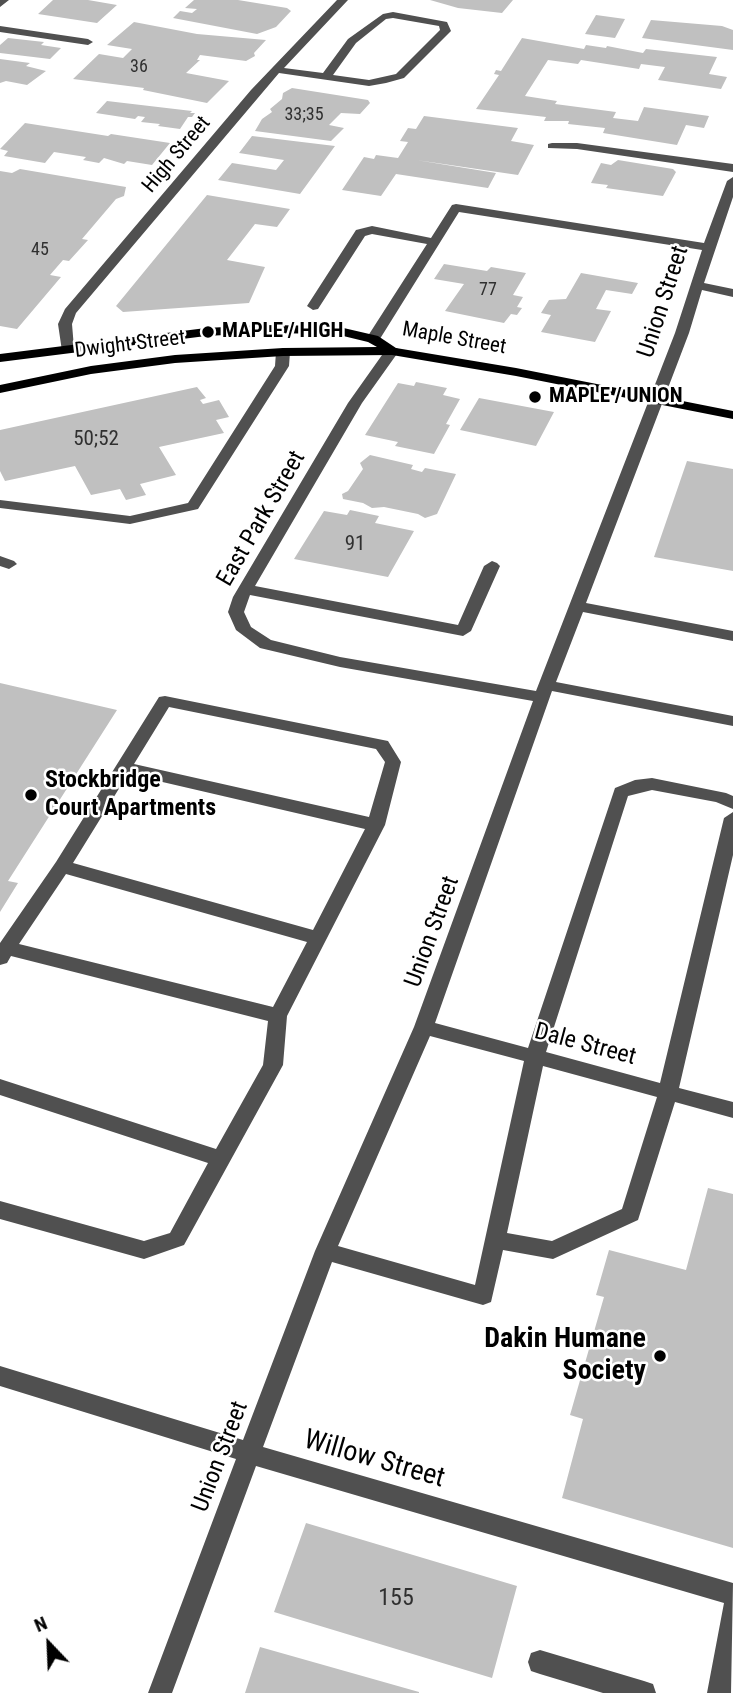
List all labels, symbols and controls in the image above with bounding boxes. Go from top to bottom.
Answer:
house number: 36 [130,56,148,78]
house number: 33;35 [284,104,324,126]
street label: High Street [138,112,216,198]
house number: 45 [31,239,49,261]
street label: Union Street [632,242,696,362]
house number: 77 [479,279,497,301]
street label: Maple Street [400,317,508,361]
place label: MAPLE / HIGH [222,319,343,345]
marker: MAPLE / HIGH [200,324,216,340]
street label: Dwight Street [73,326,187,364]
place label: MAPLE / UNION [549,384,683,410]
marker: MAPLE / UNION [527,389,543,405]
house number: 50;52 [73,427,119,453]
street label: East Park Street [212,446,312,592]
house number: 91 [345,532,365,558]
place label: Stockbridge Court Apartments [45,767,216,823]
marker: Stockbridge Court Apartments [23,787,39,803]
street label: Union Street [400,873,466,991]
street label: Dale Street [531,1018,639,1072]
place label: Dakin Humane Society [484,1323,646,1389]
marker: Dakin Humane Society [652,1348,668,1364]
street label: Union Street [187,1398,255,1516]
street label: Willow Street [300,1424,448,1496]
house number: 155 [378,1585,414,1613]
north arrow [14,1609,84,1679]
text: N [31,1611,50,1637]

